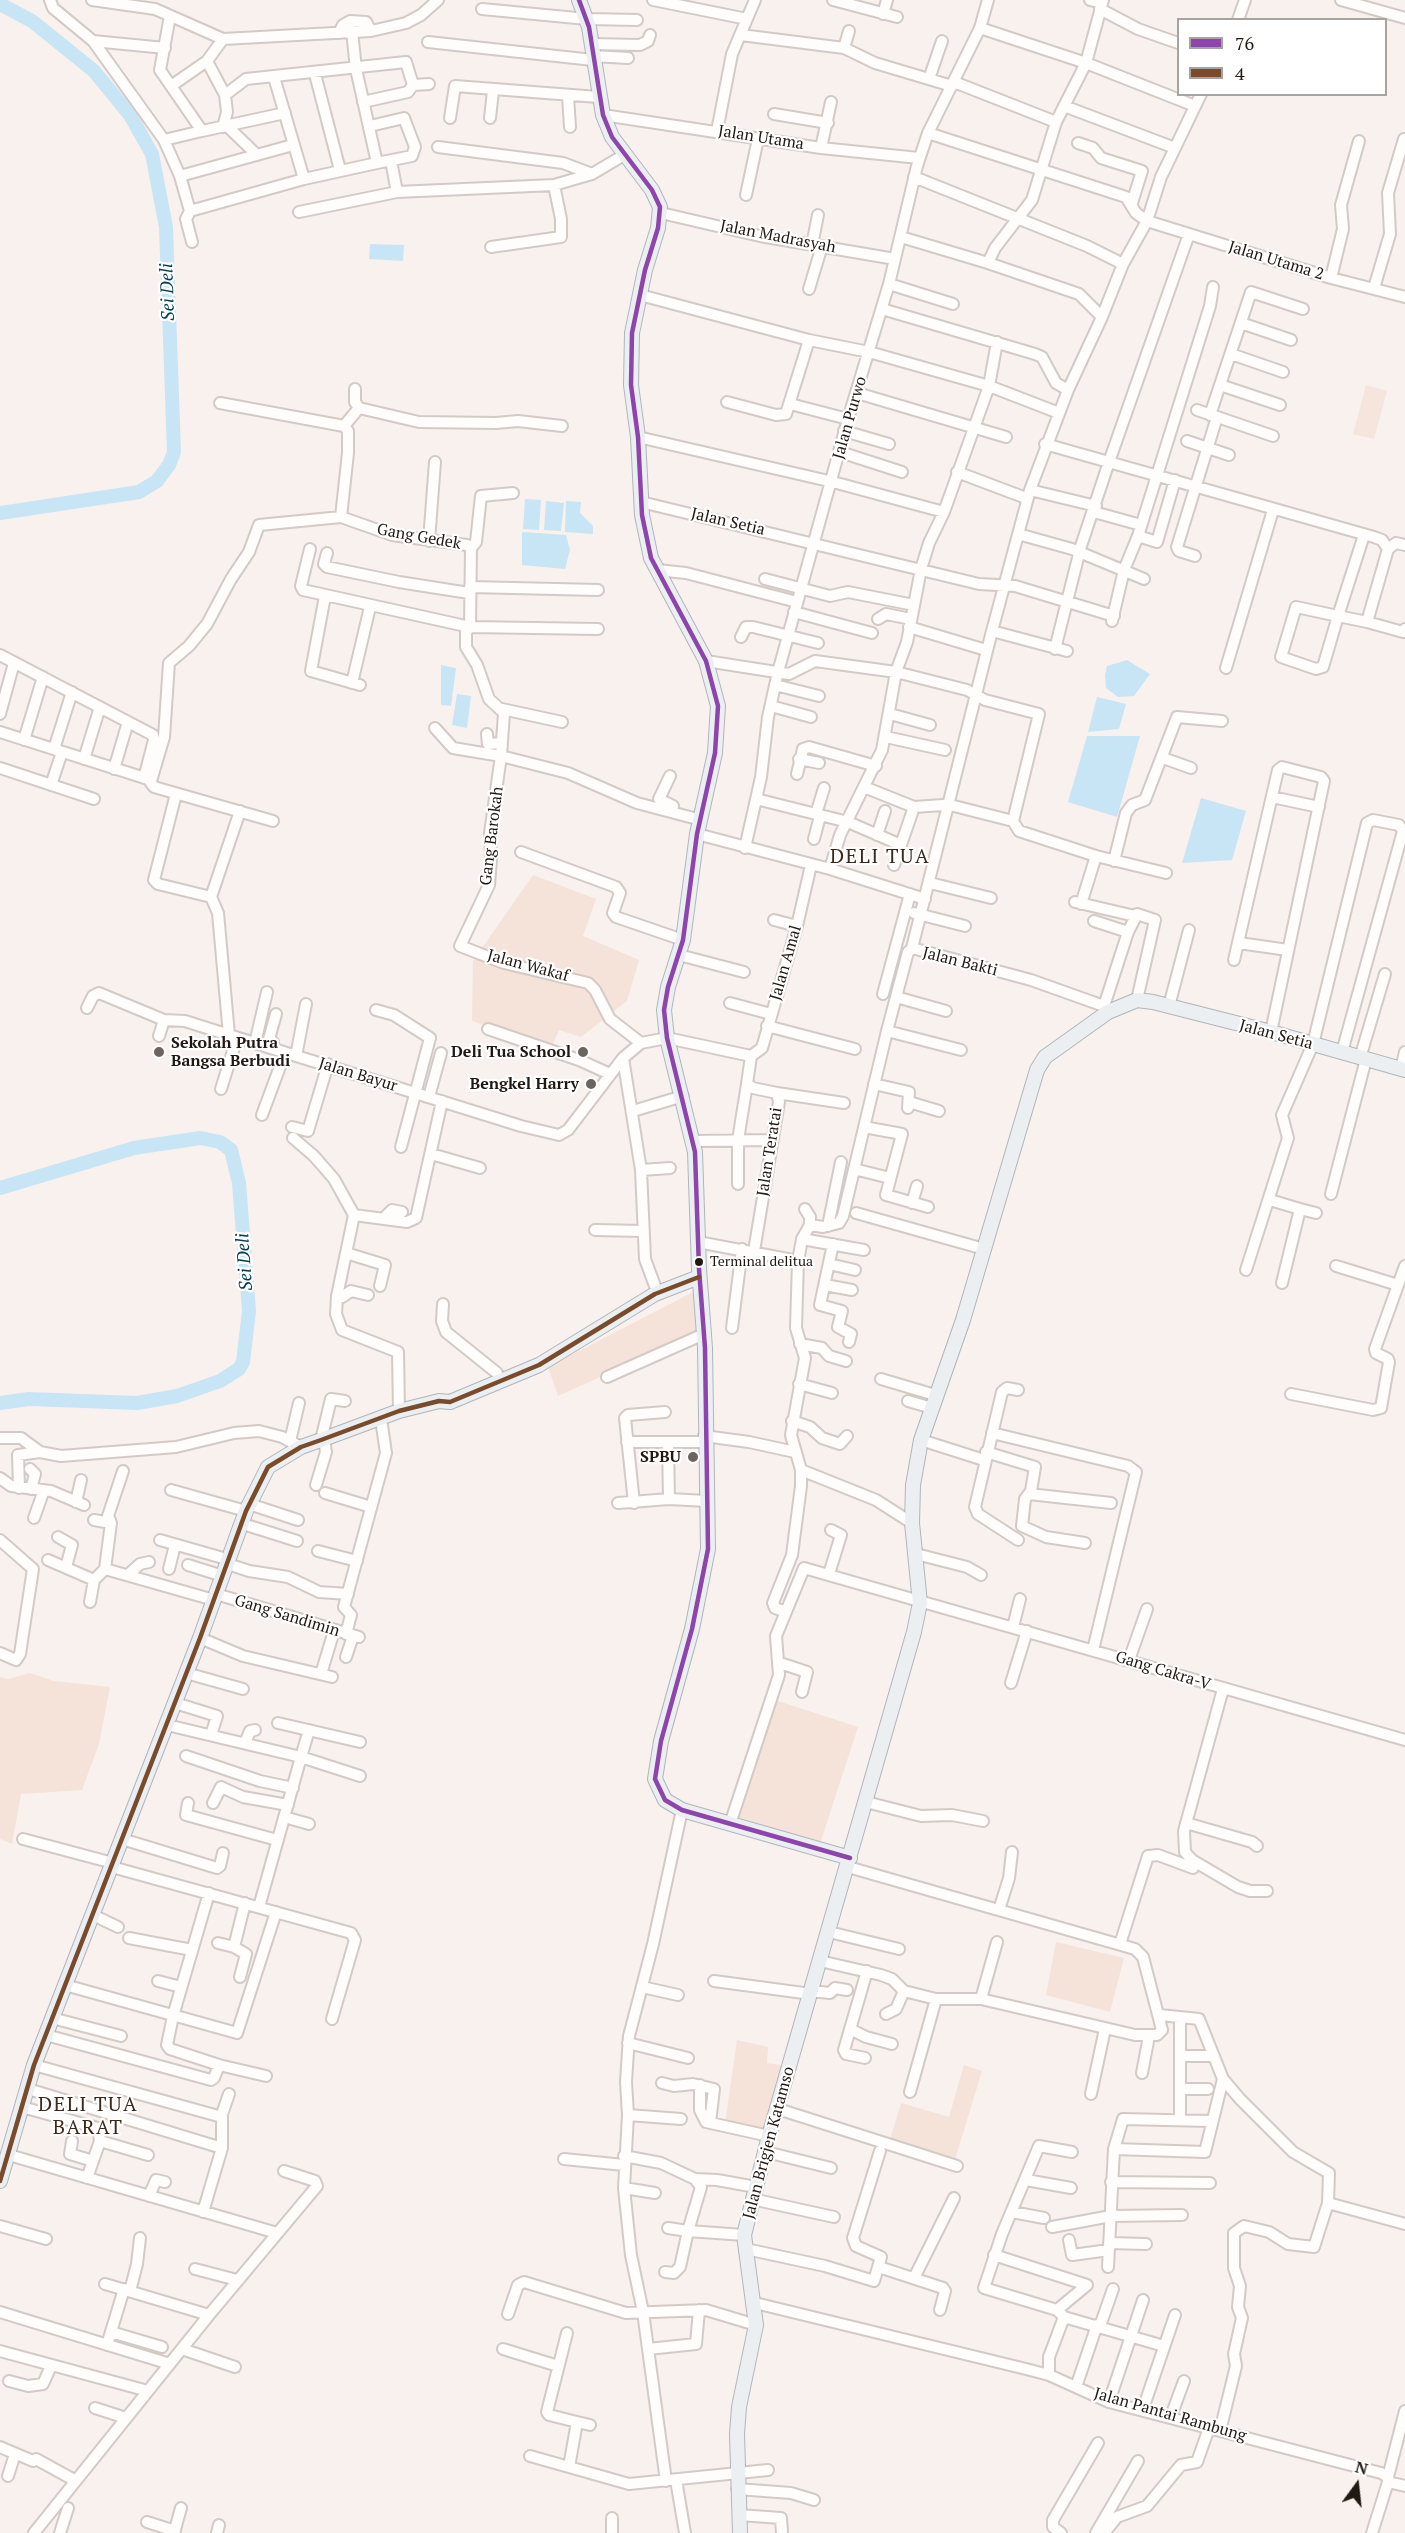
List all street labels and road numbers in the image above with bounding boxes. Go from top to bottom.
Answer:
street label: Jalan Utama [717,122,805,154]
street label: Jalan Madrasyah [719,216,837,258]
street label: Jalan Utama 2 [1226,237,1326,285]
street label: Jalan Purwo [829,374,871,462]
street label: Jalan Setia [689,504,767,540]
street label: Gang Gedek [375,520,463,554]
street label: Gang Barokah [476,785,508,887]
street label: Jalan Amal [766,923,806,1003]
street label: Jalan Bakti [920,943,1000,981]
street label: Jalan Wakaf [485,946,571,986]
street label: Jalan Setia [1237,1016,1315,1054]
street label: Jalan Bayur [316,1054,400,1096]
street label: Jalan Teratai [753,1106,787,1198]
street label: Gang Sandimin [232,1591,342,1641]
street label: Gang Cakra-V [1113,1647,1213,1695]
street label: Jalan Brigjen Katamso [739,2065,799,2221]
street label: Jalan Pantai Rambung [1092,2384,1248,2446]

